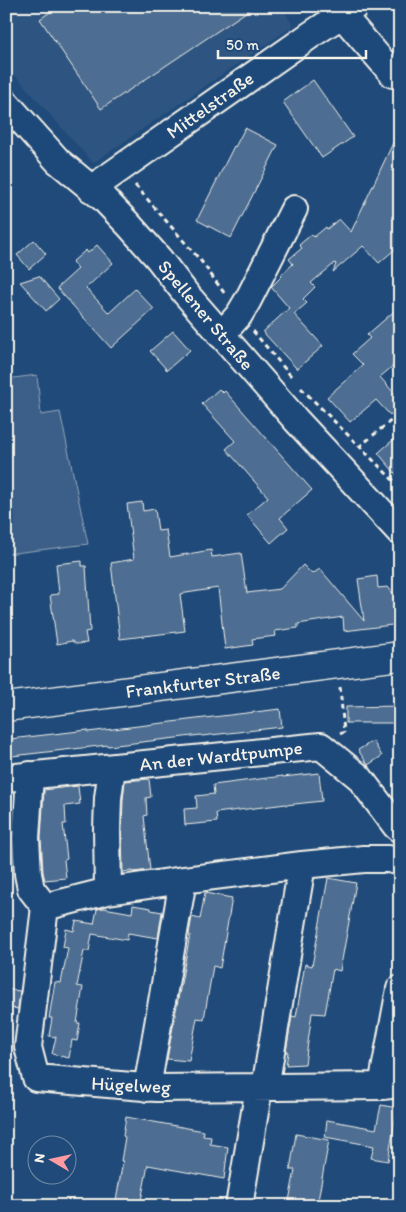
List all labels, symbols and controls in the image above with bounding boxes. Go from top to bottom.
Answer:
scale bar [218,28,366,60]
text: 50 m [226,36,259,54]
street label: Mittelstraße [162,66,258,144]
street label: Spellener Straße [153,255,259,375]
street label: Frankfurter Straße [124,661,282,703]
street label: An der Wardtpumpe [138,736,304,776]
street label: Hügelweg [91,1071,172,1099]
north arrow [28,1134,78,1184]
text: N [31,1152,49,1164]

